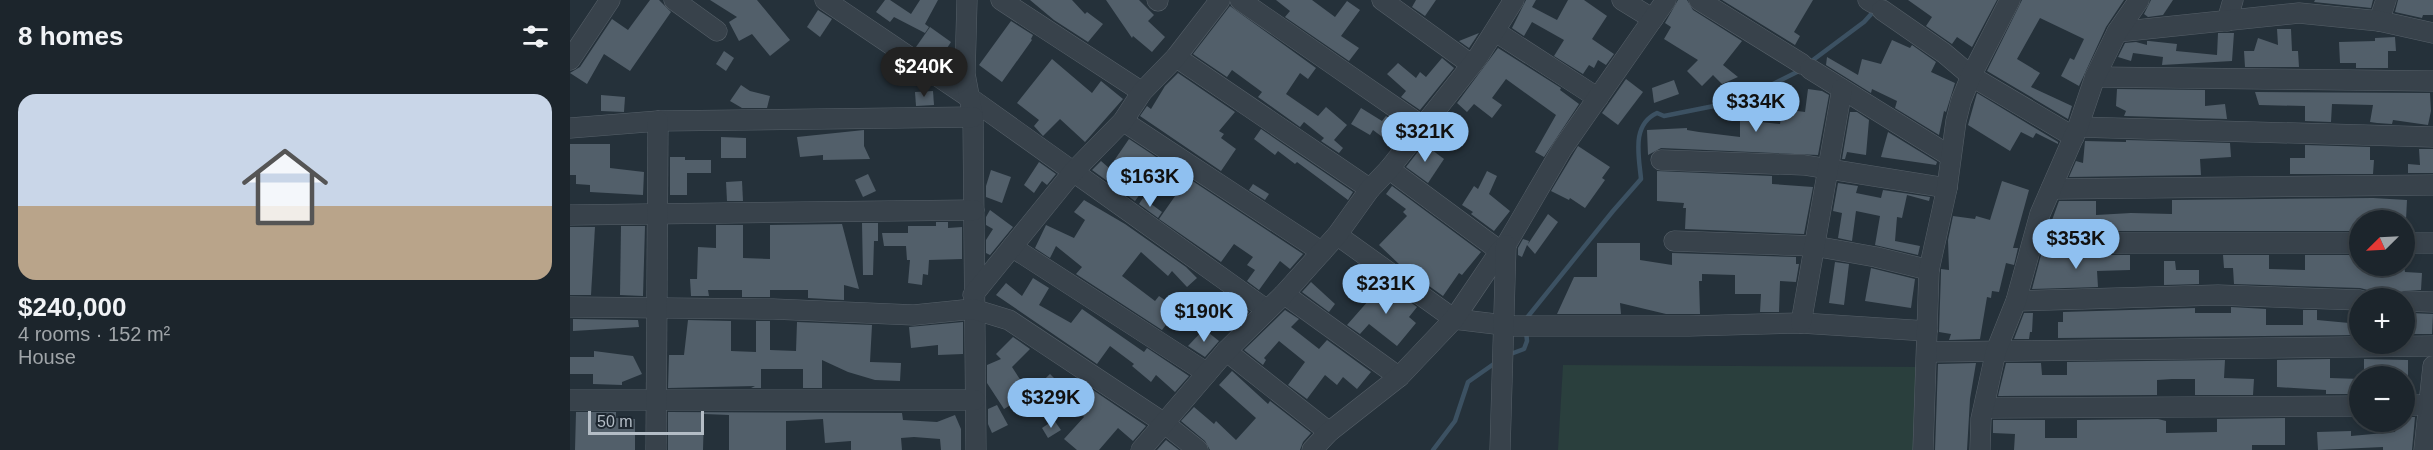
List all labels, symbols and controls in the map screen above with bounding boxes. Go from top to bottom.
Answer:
icon: filters [519,20,552,53]
text: 8 homes [18,21,124,51]
pin: $240K [882,47,966,98]
text: $240K [895,55,953,77]
pin: $334K [1714,82,1798,133]
text: $334K [1727,90,1785,112]
pin: $321K [1383,112,1467,163]
text: $321K [1396,120,1454,142]
icon: home [231,133,339,241]
pin: $163K [1108,157,1192,208]
text: $163K [1121,165,1179,187]
north arrow [2349,210,2415,276]
map controls [2349,210,2415,432]
pin: $353K [2034,219,2118,270]
text: $353K [2047,227,2105,249]
pin: $231K [1344,264,1428,315]
text: $231K [1357,272,1415,294]
button: + [2349,288,2415,354]
text: $240,000 [18,292,126,322]
pin: $190K [1162,292,1246,343]
text: $190K [1175,300,1233,322]
text: 4 rooms · 152 m² [18,323,170,345]
text: House [18,346,76,368]
button: − [2349,366,2415,432]
pin: $329K [1009,378,1093,429]
text: $329K [1022,386,1080,408]
scale bar [588,408,704,436]
text: 50 m [597,413,633,430]

